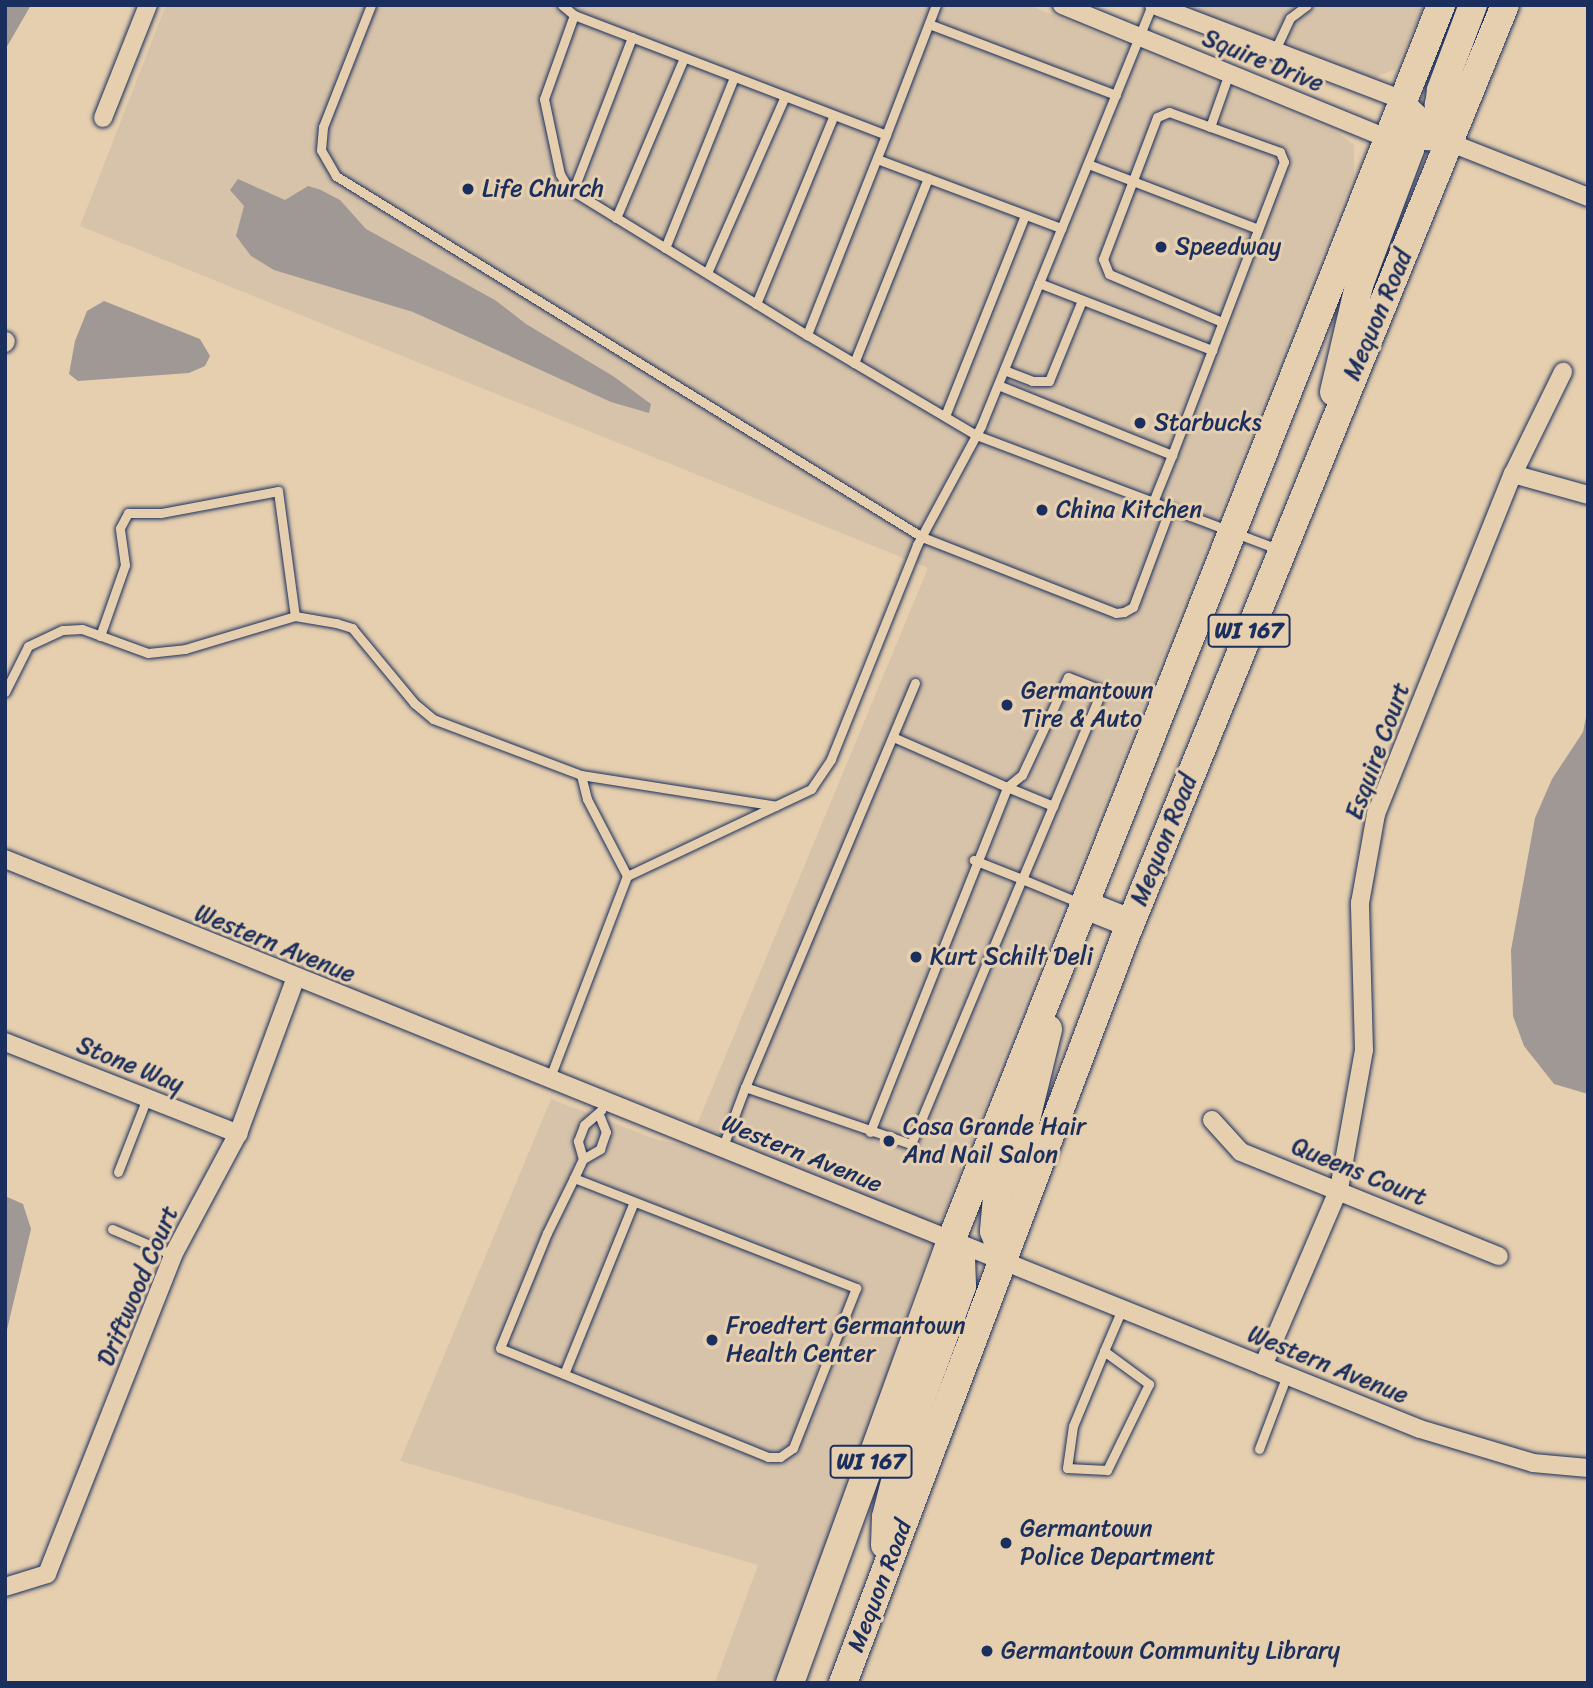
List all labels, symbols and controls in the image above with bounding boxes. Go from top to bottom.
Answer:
street label: Squire Drive [1198,24,1328,98]
place label: Life Church [482,175,604,203]
marker: Life Church [460,181,476,197]
place label: Speedway [1175,233,1281,261]
marker: Speedway [1153,239,1169,255]
street label: Mequon Road [1338,245,1418,385]
place label: Starbucks [1154,409,1262,437]
marker: Starbucks [1132,415,1148,431]
place label: China Kitchen [1056,496,1203,524]
marker: China Kitchen [1034,502,1050,518]
road number: WI 167 [1207,611,1291,650]
place label: Germantown Tire & Auto [1021,677,1154,733]
street label: Esquire Court [1340,679,1416,823]
marker: Germantown Tire & Auto [999,697,1015,713]
street label: Mequon Road [1125,770,1203,910]
street label: Western Avenue [191,899,359,989]
place label: Kurt Schilt Deli [930,943,1094,971]
marker: Kurt Schilt Deli [908,949,924,965]
street label: Stone Way [73,1031,187,1099]
street label: Western Avenue [718,1109,886,1199]
place label: Casa Grande Hair And Nail Salon [903,1113,1086,1169]
street label: Queens Court [1287,1132,1431,1212]
marker: Casa Grande Hair And Nail Salon [881,1133,897,1149]
street label: Driftwood Court [91,1202,185,1370]
place label: Froedtert Germantown Health Center [726,1312,967,1368]
street label: Western Avenue [1244,1320,1412,1410]
marker: Froedtert Germantown Health Center [704,1332,720,1348]
road number: WI 167 [829,1442,913,1482]
place label: Germantown Police Department [1020,1515,1214,1571]
street label: Mequon Road [842,1516,918,1656]
marker: Germantown Police Department [998,1535,1014,1551]
place label: Germantown Community Library [1001,1637,1341,1665]
marker: Germantown Community Library [979,1643,995,1659]

